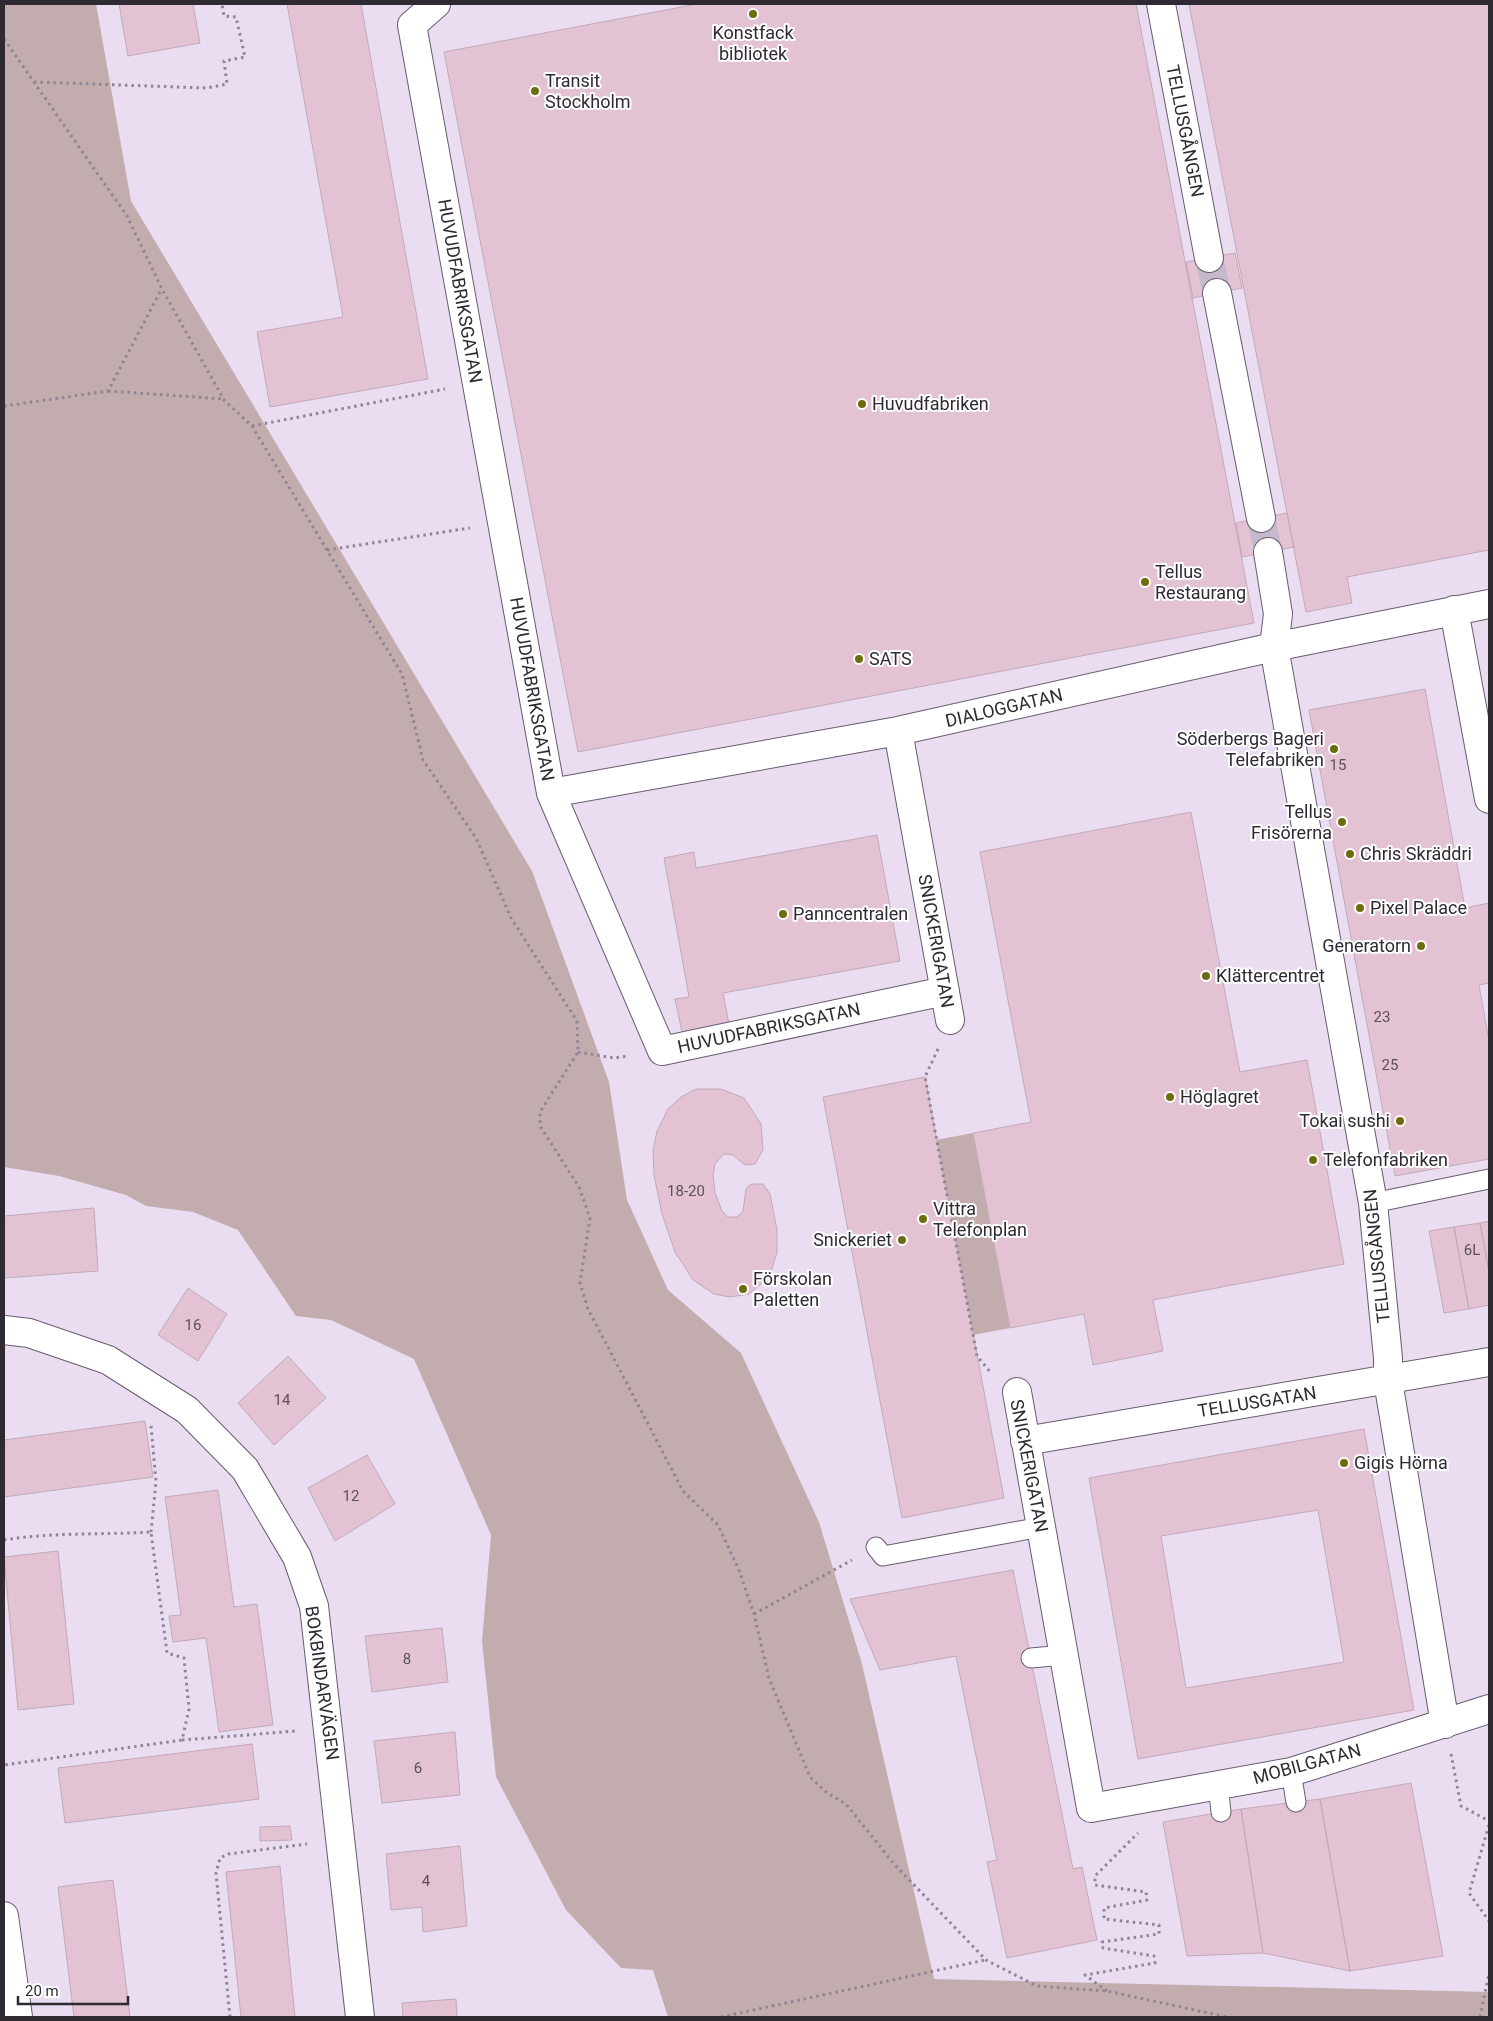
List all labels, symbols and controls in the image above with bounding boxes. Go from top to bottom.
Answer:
marker: Konstfack bibliotek [747,8,759,20]
place label: Konstfack bibliotek [712,22,794,64]
street label: TELLUSGÅNGEN [1162,63,1210,199]
place label: Transit Stockholm [545,70,631,112]
marker: Transit Stockholm [529,85,541,97]
street label: HUVUDFABRIKSGATAN [434,197,487,384]
place label: Huvudfabriken [872,393,989,414]
marker: Huvudfabriken [856,398,868,410]
place label: Tellus Restaurang [1155,561,1246,603]
marker: Tellus Restaurang [1139,576,1151,588]
street label: HUVUDFABRIKSGATAN [506,595,559,782]
place label: SATS [869,648,912,669]
marker: SATS [853,653,865,665]
street label: DIALOGGATAN [943,684,1065,731]
place label: Söderbergs Bageri Telefabriken [1177,728,1324,770]
marker: Söderbergs Bageri Telefabriken [1328,743,1340,755]
house number: 15 [1330,756,1346,774]
place label: Tellus Frisörerna [1251,801,1332,843]
marker: Tellus Frisörerna [1336,816,1348,828]
place label: Chris Skräddri [1360,843,1472,864]
marker: Chris Skräddri [1344,848,1356,860]
street label: SNICKERIGATAN [914,873,959,1009]
place label: Pixel Palace [1370,897,1467,918]
marker: Pixel Palace [1354,902,1366,914]
place label: Panncentralen [793,903,908,924]
marker: Panncentralen [777,908,789,920]
place label: Generatorn [1322,935,1411,956]
marker: Generatorn [1415,940,1427,952]
place label: Klättercentret [1216,965,1325,986]
marker: Klättercentret [1200,970,1212,982]
street label: HUVUDFABRIKSGATAN [676,998,862,1057]
house number: 23 [1374,1008,1390,1026]
house number: 25 [1382,1056,1398,1074]
place label: Höglagret [1180,1086,1259,1107]
marker: Höglagret [1164,1091,1176,1103]
place label: Tokai sushi [1299,1110,1390,1131]
marker: Tokai sushi [1394,1115,1406,1127]
place label: Telefonfabriken [1323,1149,1448,1170]
marker: Telefonfabriken [1307,1154,1319,1166]
house number: 18-20 [667,1182,705,1200]
street label: TELLUSGÅNGEN [1358,1188,1394,1324]
place label: Vittra Telefonplan [933,1198,1027,1240]
marker: Vittra Telefonplan [917,1213,929,1225]
place label: Snickeriet [813,1229,892,1250]
marker: Snickeriet [896,1234,908,1246]
house number: 6L [1464,1241,1480,1259]
place label: Förskolan Paletten [753,1268,832,1310]
marker: Förskolan Paletten [737,1283,749,1295]
house number: 16 [185,1316,201,1334]
street label: TELLUSGATAN [1196,1382,1318,1421]
house number: 14 [274,1391,291,1409]
street label: SNICKERIGATAN [1006,1398,1053,1534]
place label: Gigis Hörna [1354,1452,1448,1473]
marker: Gigis Hörna [1338,1457,1350,1469]
house number: 12 [343,1487,359,1505]
street label: BOKBINDARVÄGEN [301,1604,344,1762]
house number: 8 [403,1650,411,1668]
street label: MOBILGATAN [1251,1739,1363,1788]
house number: 6 [414,1759,422,1777]
house number: 4 [422,1872,431,1890]
scale bar [18,1974,128,2006]
text: 20 m [25,1982,59,2000]

